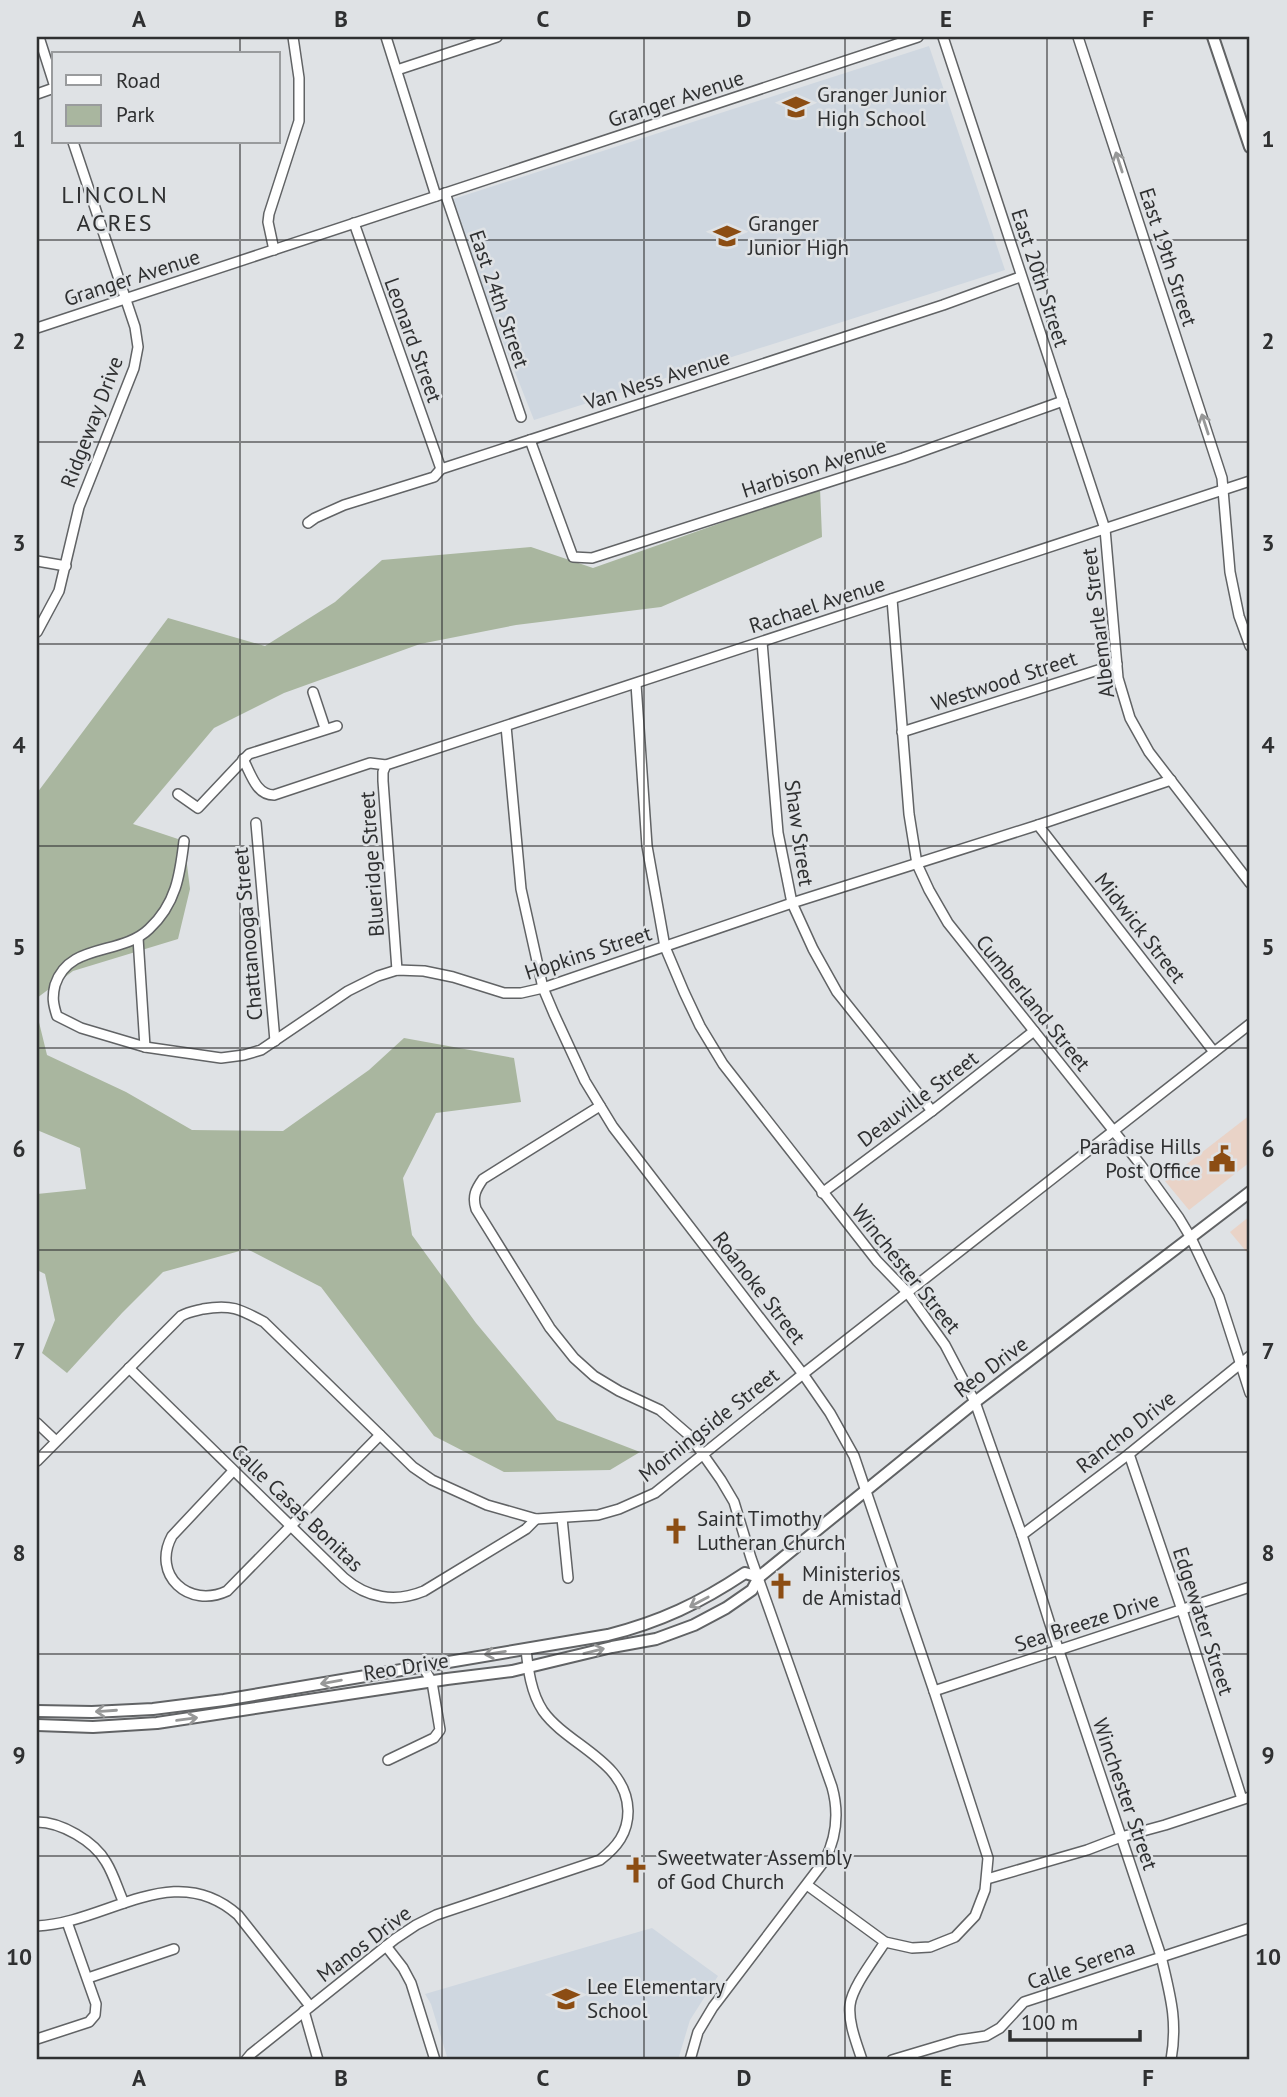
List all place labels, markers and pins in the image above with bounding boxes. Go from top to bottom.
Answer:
place label: Granger Junior High School [817,81,947,132]
school or university icon: Granger Junior High School [781,92,811,122]
place label: Granger Junior High [747,210,849,261]
school or university icon: Granger Junior High [712,221,742,251]
place label: Paradise Hills Post Office [1079,1133,1201,1184]
public building icon: Paradise Hills Post Office [1207,1144,1237,1174]
place label: Saint Timothy Lutheran Church [697,1505,846,1556]
church icon: Saint Timothy Lutheran Church [661,1516,691,1546]
place label: Ministerios de Amistad [802,1560,902,1611]
church icon: Ministerios de Amistad [766,1571,796,1601]
place label: Sweetwater Assembly of God Church [657,1844,852,1895]
church icon: Sweetwater Assembly of God Church [621,1855,651,1885]
place label: Lee Elementary School [587,1973,725,2024]
school or university icon: Lee Elementary School [551,1984,581,2014]

